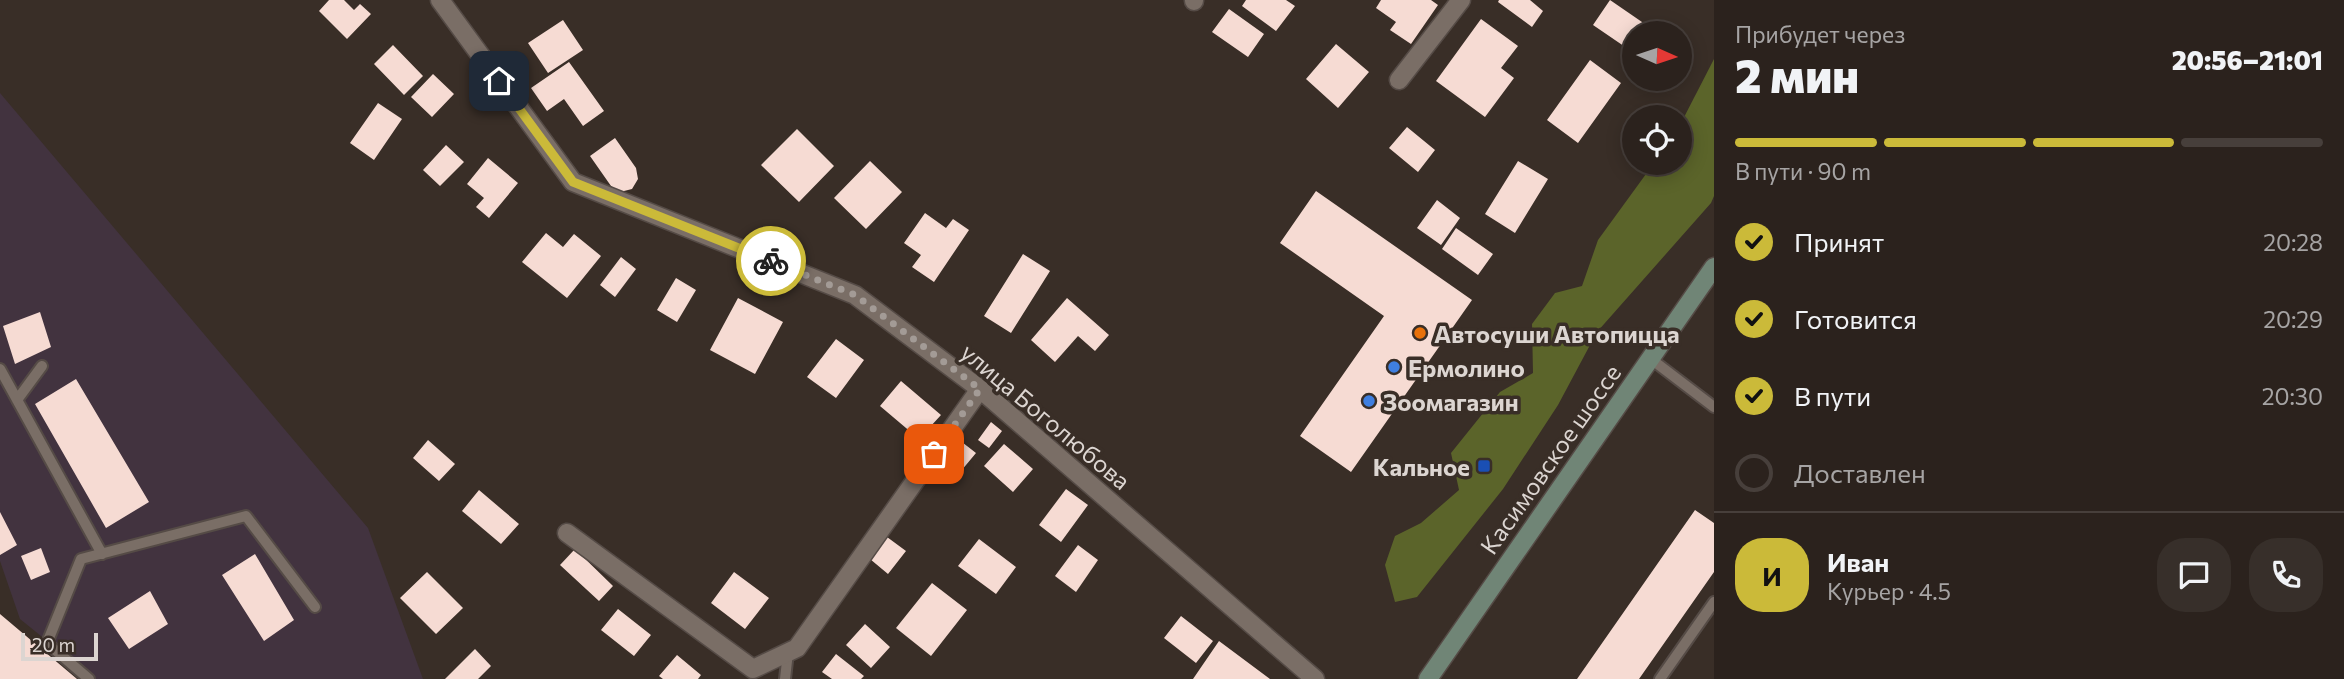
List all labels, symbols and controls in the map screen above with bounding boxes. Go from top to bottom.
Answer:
text: Прибудет через [1735,20,1905,48]
north arrow [1622,21,1692,91]
map controls [1622,21,1692,175]
text: 20:56–21:01 [2172,44,2323,75]
text: 2 мин [1735,46,1859,102]
pin [469,51,529,111]
icon: home [480,62,518,100]
button: locate [1622,105,1692,175]
text: В пути · 90 m [1735,157,1871,185]
icon: check [1735,223,1773,261]
courier [736,226,806,296]
text: Принят [1794,226,1884,257]
text: 20:28 [2263,228,2323,256]
icon: bike [752,242,790,280]
icon: check [1735,300,1773,338]
text: Готовится [1794,303,1917,334]
text: 20:29 [2263,305,2323,333]
place label: Автосуши Автопицца [1434,319,1680,348]
marker: Автосуши Автопицца [1412,325,1428,341]
street label: улица Боголюбова [956,337,1136,495]
place label: Ермолино [1408,353,1525,382]
marker: Ермолино [1386,359,1402,375]
street label: Касимовское шоссе [1474,359,1626,559]
icon: check [1735,377,1773,415]
text: В пути [1794,380,1871,411]
text: 20:30 [2262,382,2323,410]
place label: Зоомагазин [1383,387,1519,416]
marker: Зоомагазин [1361,393,1377,409]
pin [904,424,964,484]
icon: bag [915,435,953,473]
place label: Кальное [1373,452,1470,481]
text: Доставлен [1794,457,1926,488]
marker: Кальное [1476,458,1492,474]
button: chat [2157,538,2231,612]
button: phone [2249,538,2323,612]
text: Иван [1827,546,1889,577]
text: И [1762,560,1782,591]
text: Курьер · 4.5 [1827,577,1951,605]
scale bar [21,630,98,662]
text: 20 m [32,633,75,656]

